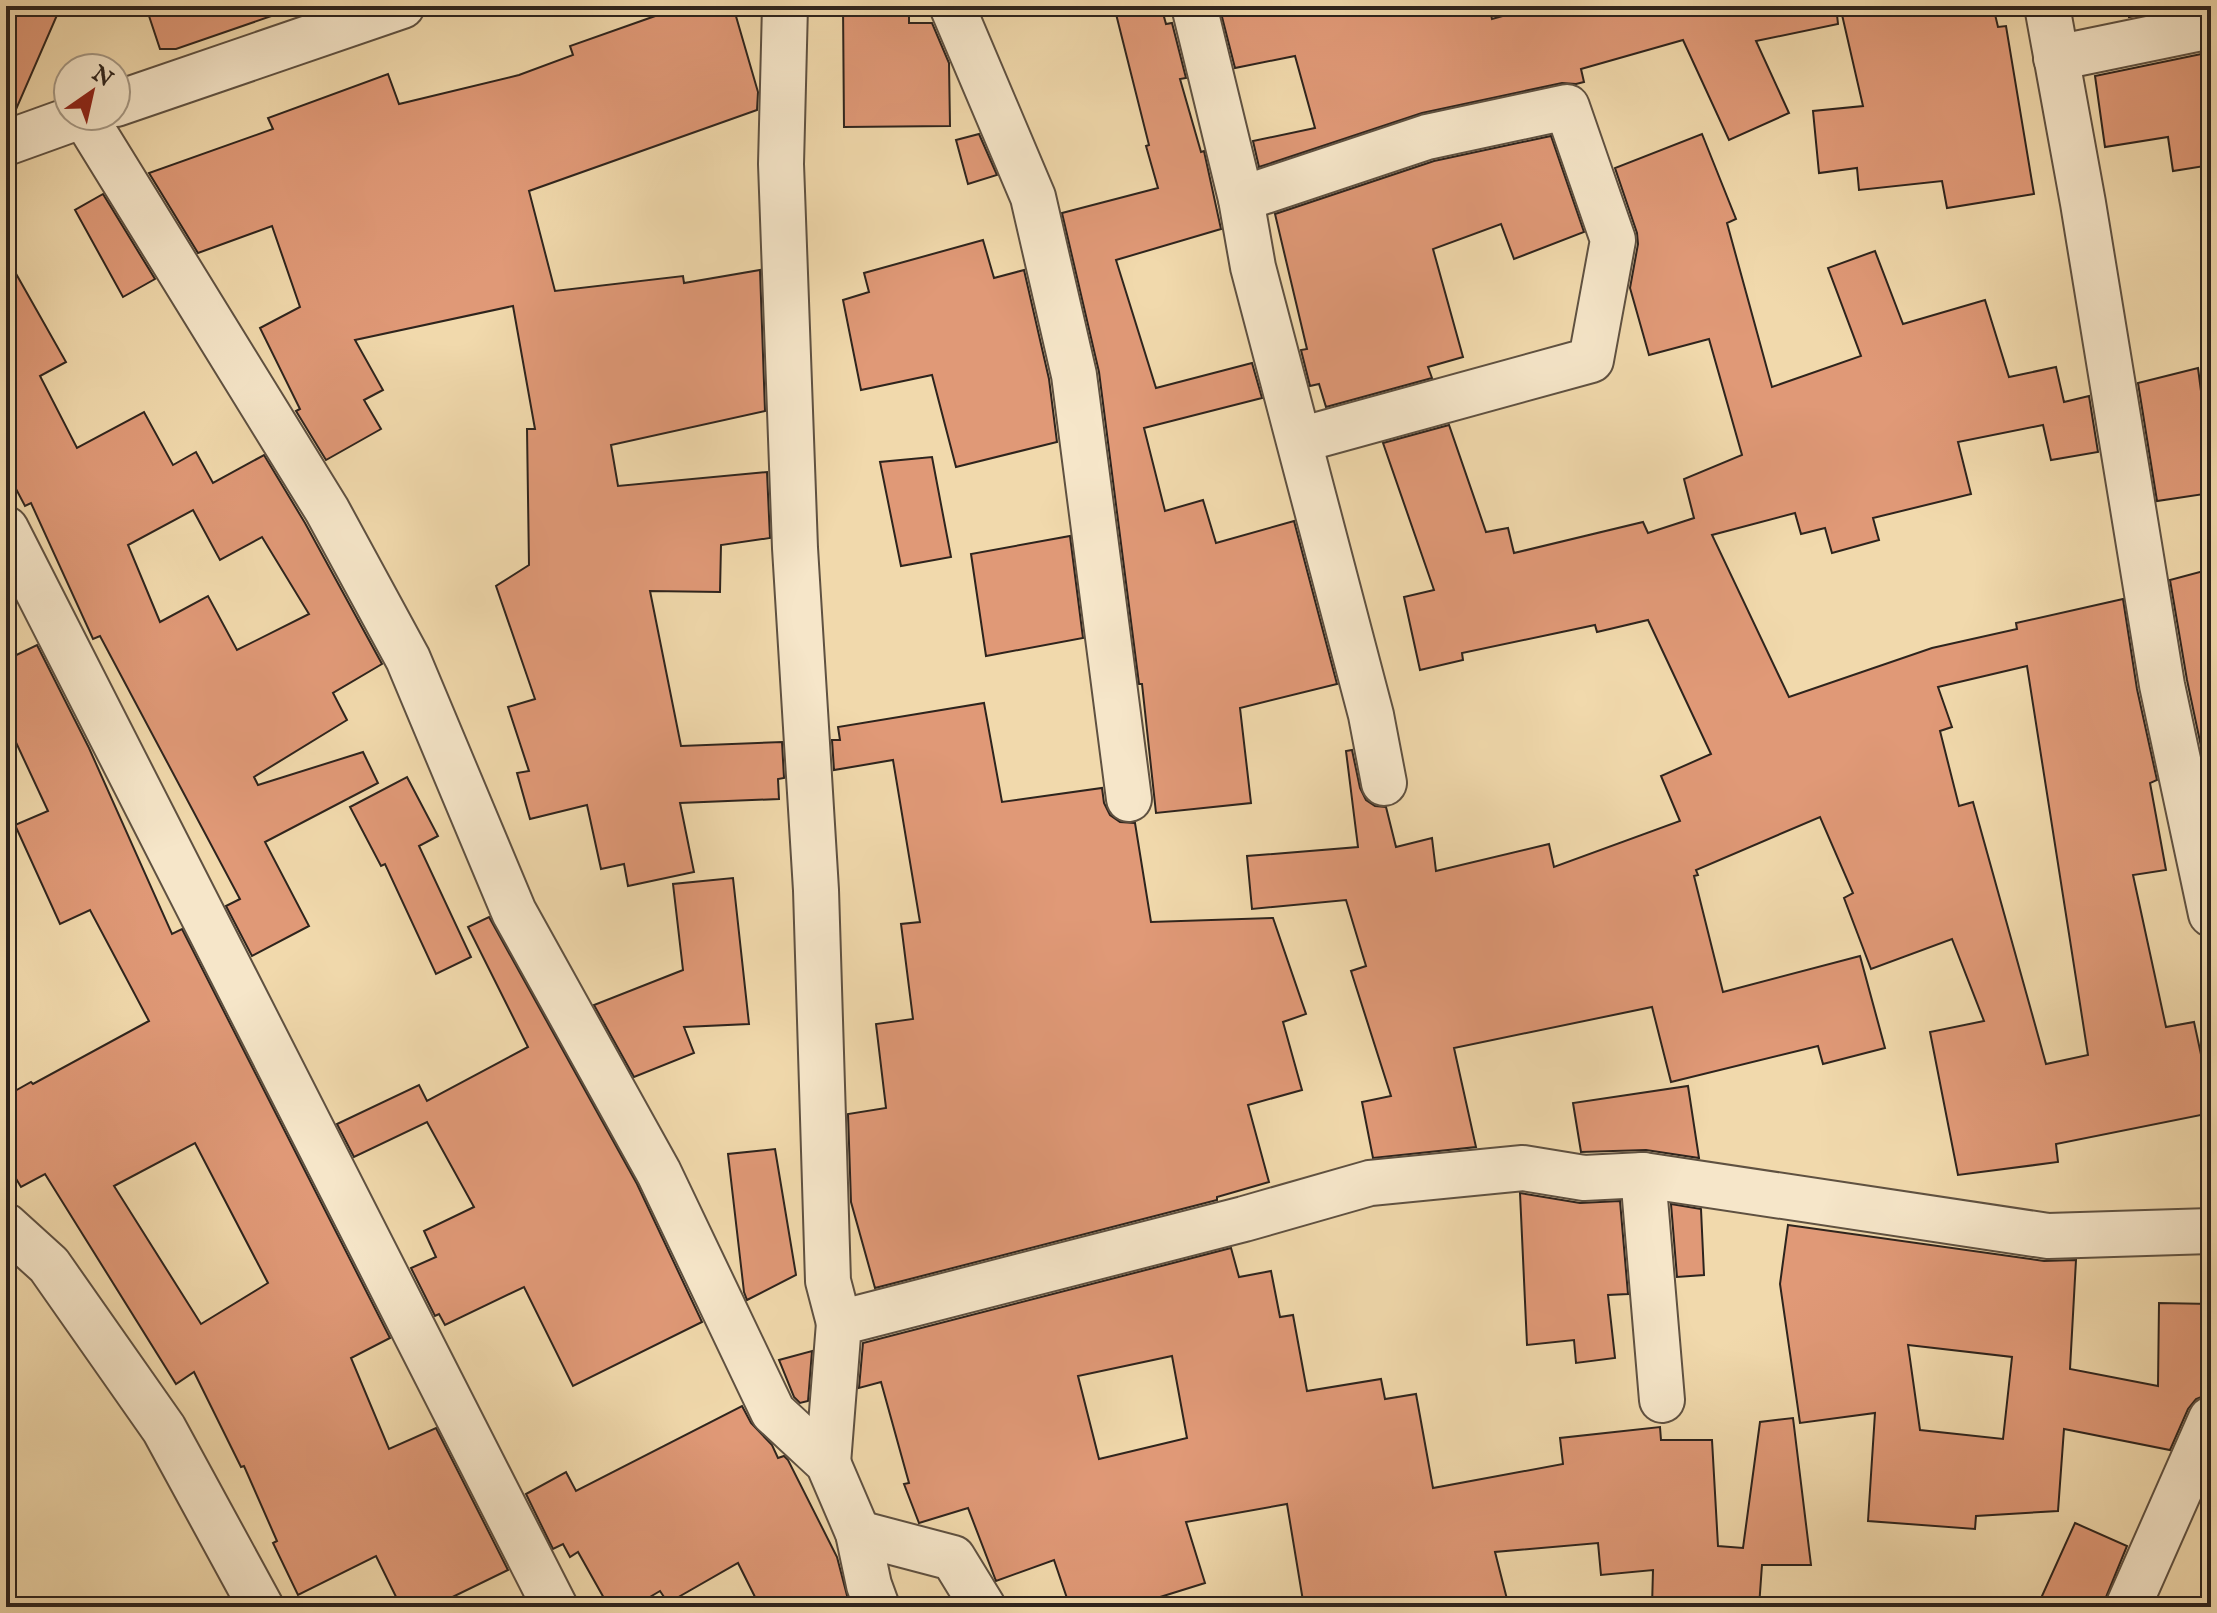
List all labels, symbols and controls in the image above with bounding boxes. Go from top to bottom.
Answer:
north arrow [52,52,132,132]
text: N [86,60,118,94]

